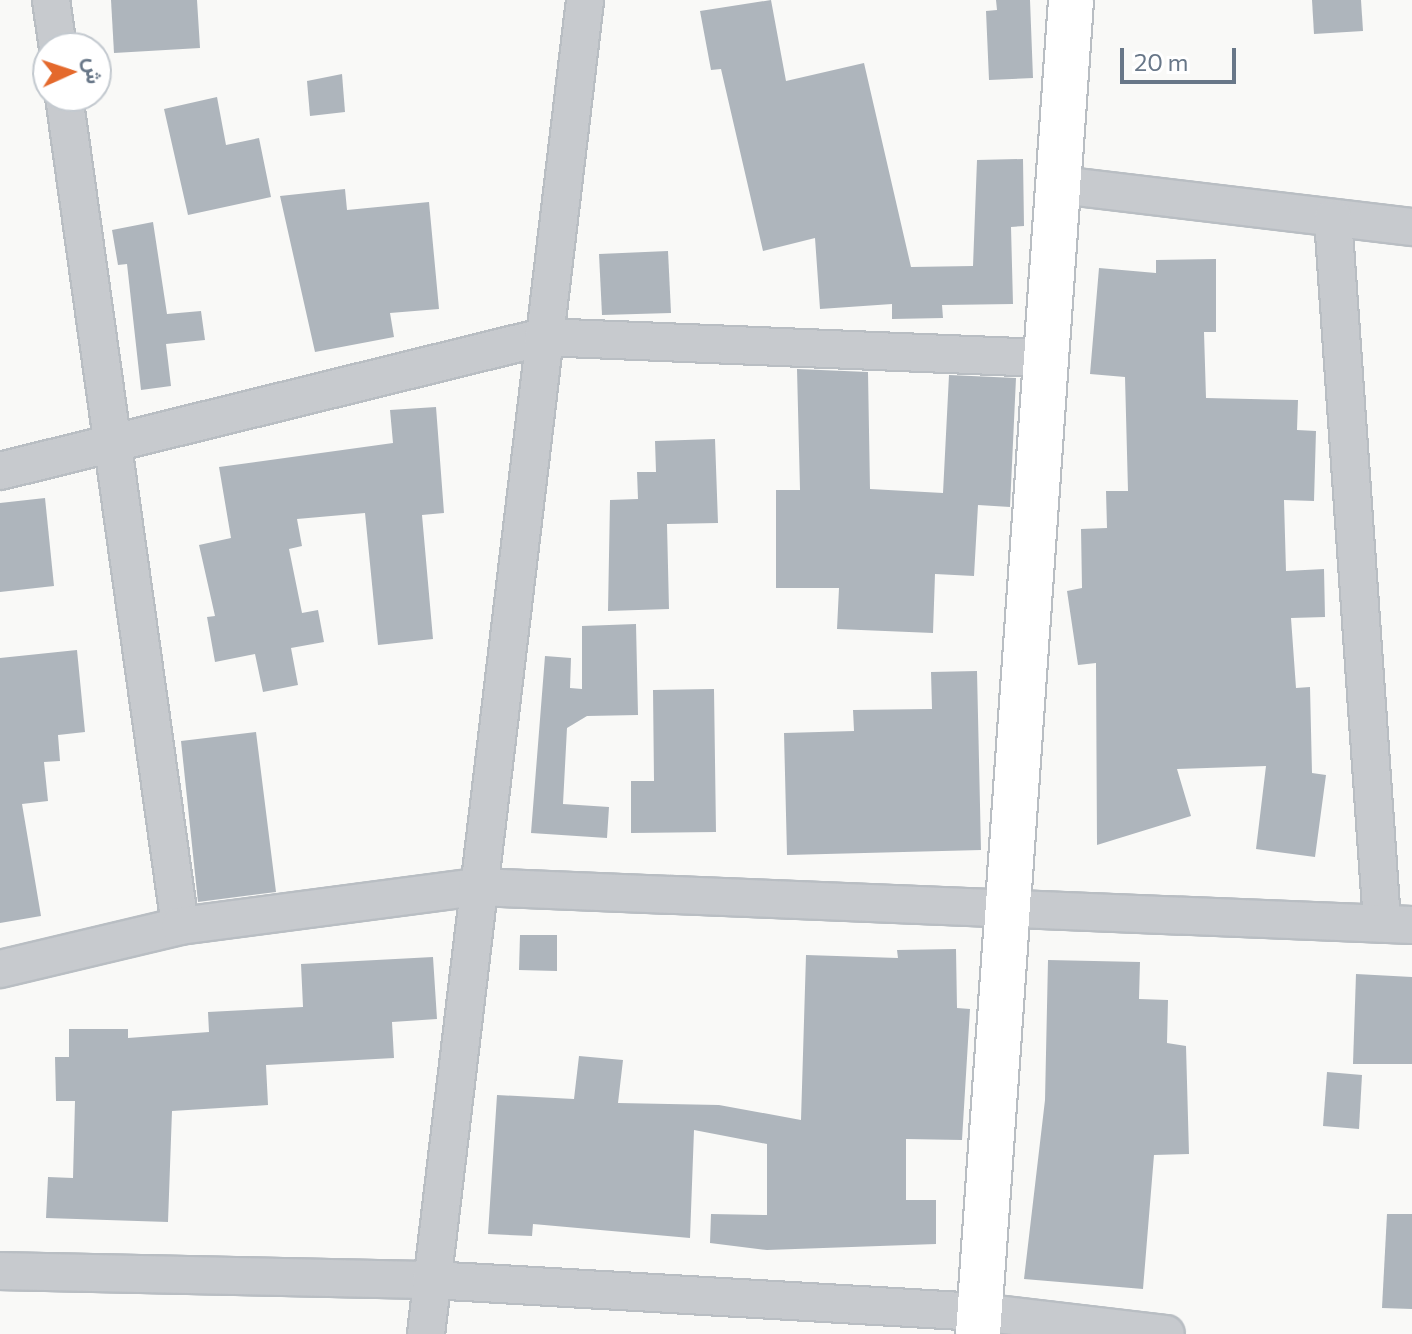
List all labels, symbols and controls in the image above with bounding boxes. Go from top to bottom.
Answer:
north arrow [32,32,112,112]
scale bar [1124,32,1240,82]
text: 20 m [1134,47,1188,76]
text: ش [80,57,109,85]

